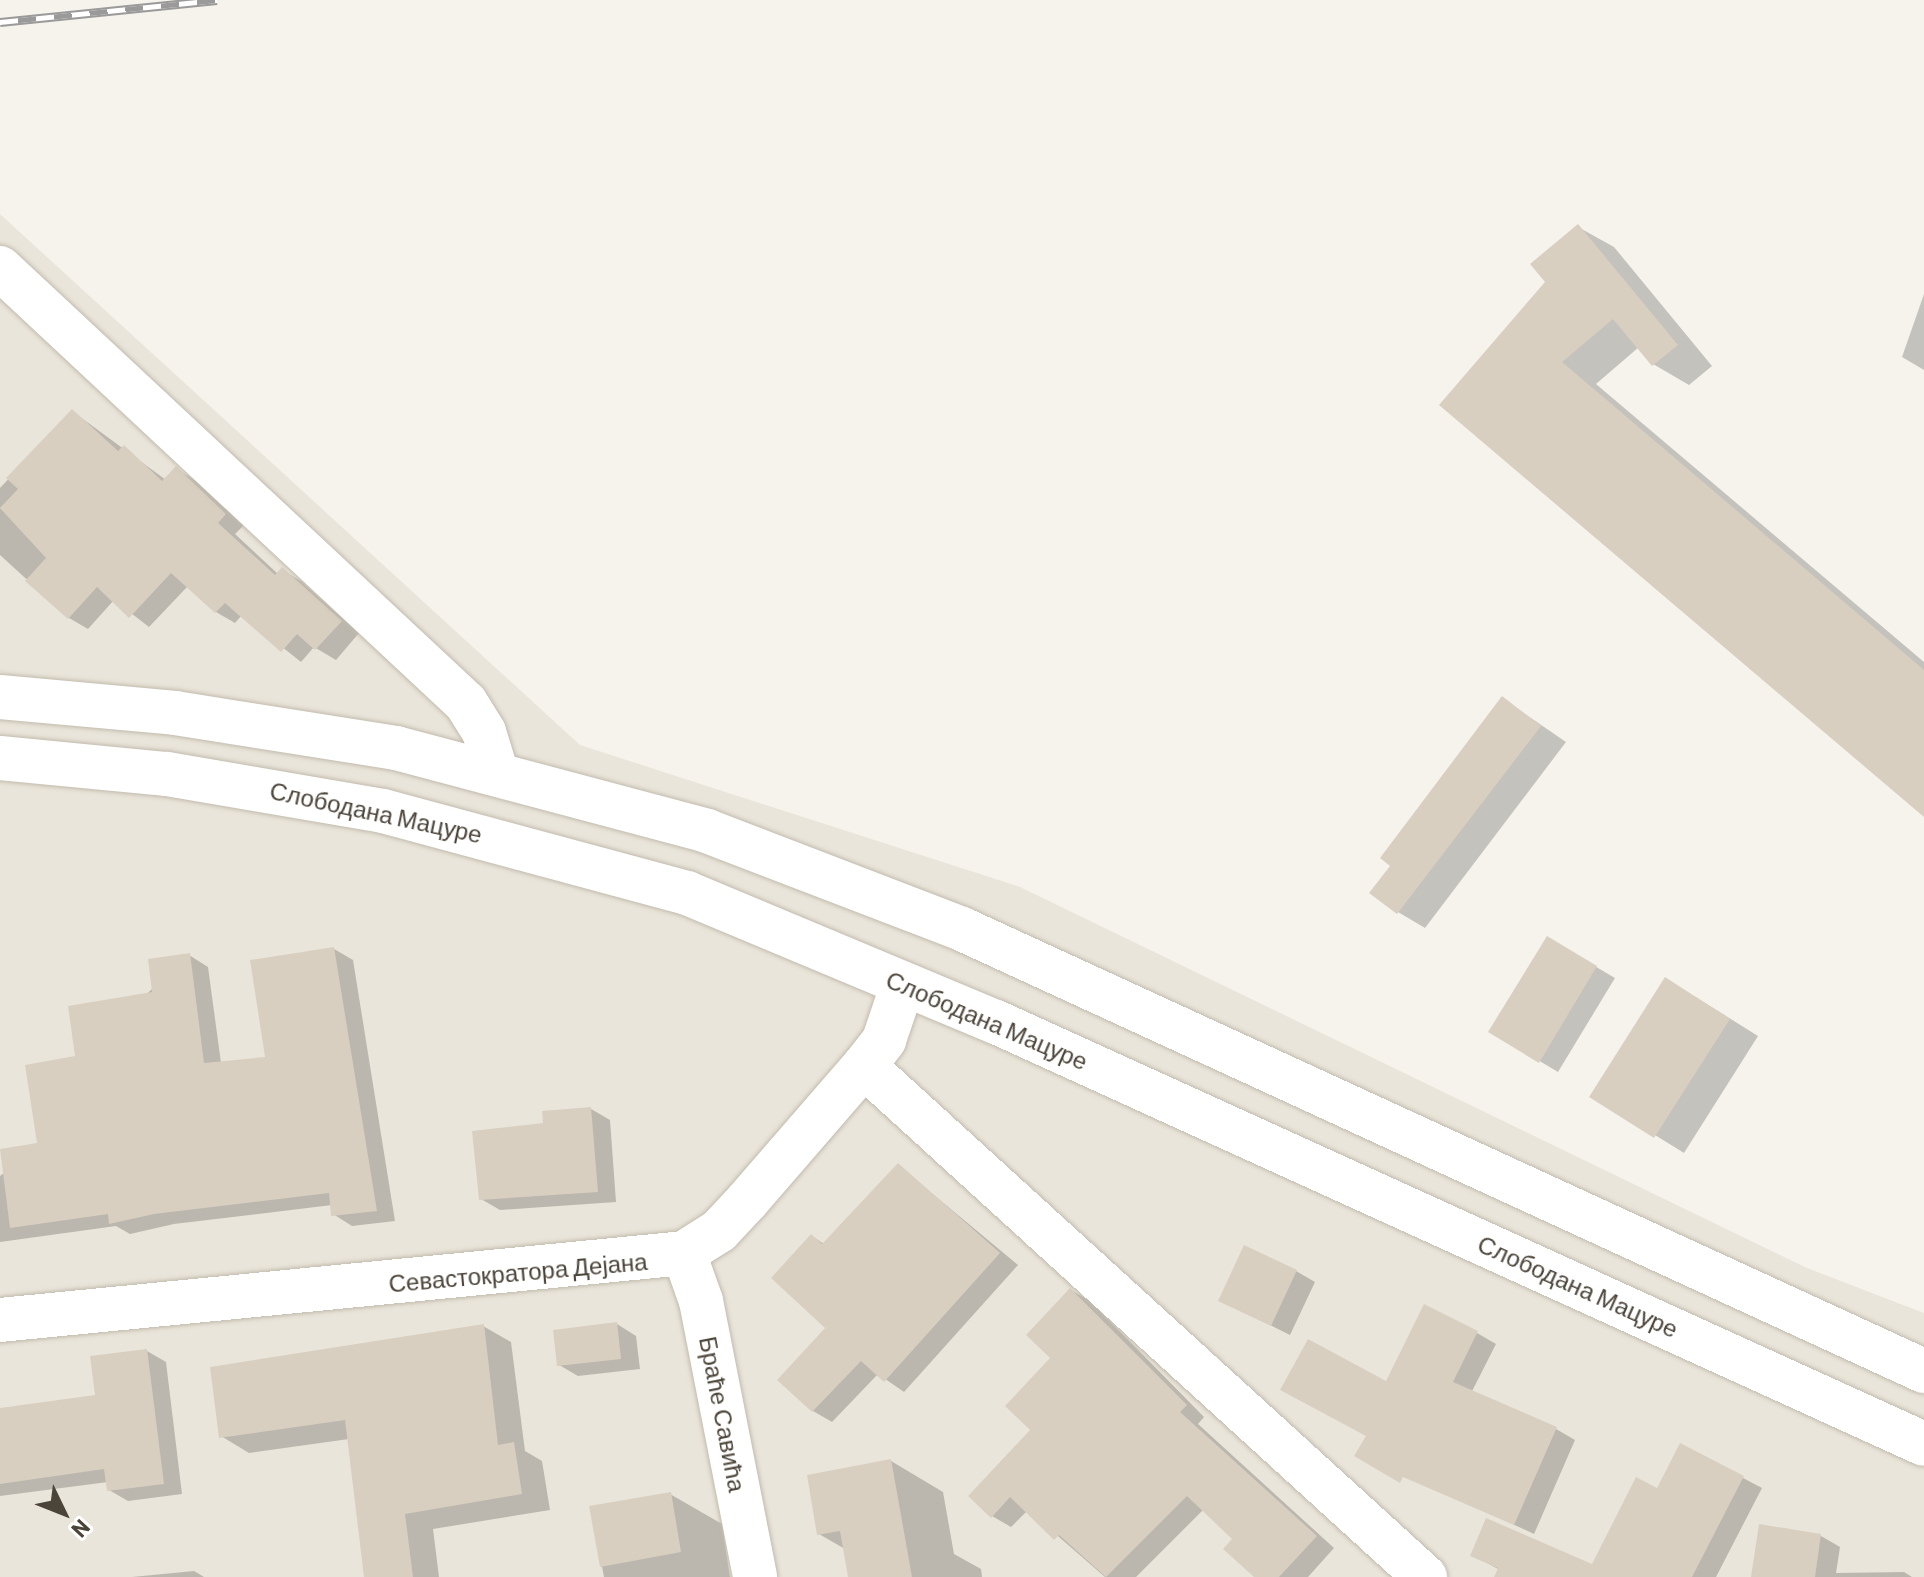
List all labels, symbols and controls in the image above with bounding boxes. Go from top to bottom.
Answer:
street label: Слободана Мацуре [267,775,485,849]
street label: Слободана Мацуре [882,965,1092,1075]
street label: Слободана Мацуре [1473,1229,1683,1343]
street label: Севастократора Дејана [387,1246,649,1298]
street label: Браће Савића [694,1334,752,1494]
north arrow [24,1473,104,1553]
text: N [67,1515,96,1544]

